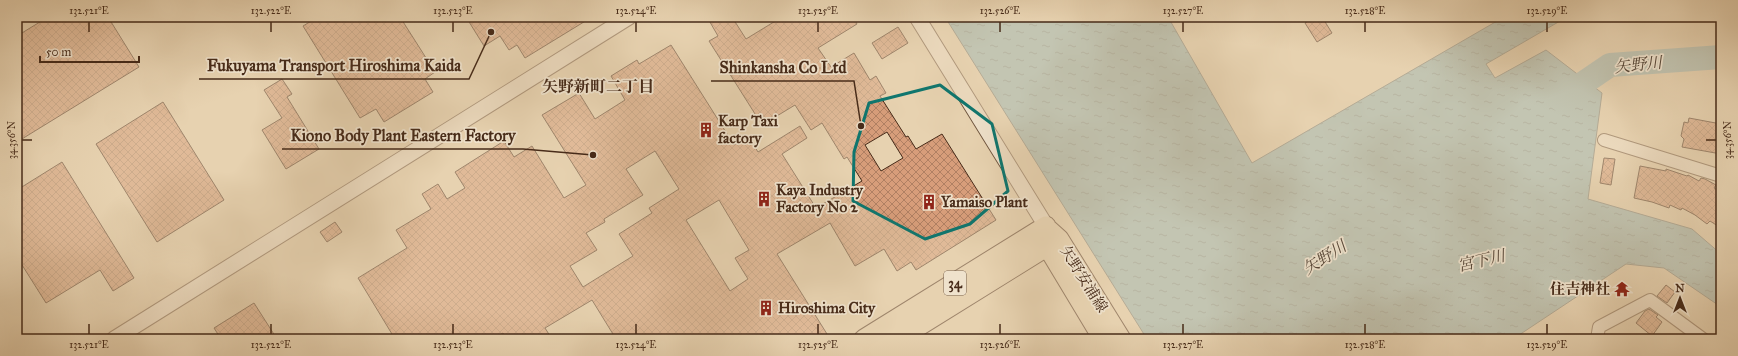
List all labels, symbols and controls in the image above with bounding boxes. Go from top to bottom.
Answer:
text: 132.521°E [69,5,109,17]
text: 132.522°E [251,5,291,17]
text: 132.523°E [433,5,473,17]
text: 132.524°E [616,5,656,17]
text: 132.525°E [798,5,838,17]
text: 132.526°E [980,5,1020,17]
text: 132.527°E [1163,5,1203,17]
text: 132.528°E [1345,5,1385,17]
text: 132.529°E [1527,5,1567,17]
scale bar [40,38,139,64]
text: 50 m [46,45,71,59]
callout: Fukuyama Transport Hiroshima Kaida [199,51,469,79]
water label: 矢野川 [1613,52,1665,76]
callout: Shinkansha Co Ltd [711,53,854,81]
text: Fukuyama Transport Hiroshima Kaida [207,56,462,76]
text: Shinkansha Co Ltd [720,58,847,77]
district label: 矢野新町二丁目 [542,77,654,96]
place label: Karp Taxi factory [717,112,779,148]
text: 34.356°N [6,121,18,159]
callout: Kiono Body Plant Eastern Factory [282,121,523,149]
building icon: Karp Taxi factory [697,121,715,139]
text: 34.356°N [1722,121,1734,159]
text: Kiono Body Plant Eastern Factory [290,126,517,146]
place label: Kaya Industry Factory No 2 [776,181,864,217]
building icon: Kaya Industry Factory No 2 [755,190,773,208]
building icon: Yamaiso Plant [920,193,938,211]
place label: Yamaiso Plant [940,193,1028,211]
water label: 矢野川 [1299,235,1351,278]
street label: 矢野安浦線 [1056,242,1112,316]
water label: 宮下川 [1456,245,1509,275]
road number: 34 [944,271,966,295]
north arrow [1660,278,1700,318]
place label: 住吉神社 [1550,280,1610,298]
temple icon: 住吉神社 [1613,280,1631,298]
text: N [1675,282,1685,295]
building icon: Hiroshima City [757,299,775,317]
place label: Hiroshima City [778,299,876,318]
text: 132.521°E [69,339,109,351]
text: 132.522°E [251,339,291,351]
text: 132.523°E [433,339,473,351]
text: 132.524°E [616,339,656,351]
text: 132.525°E [798,339,838,351]
text: 132.526°E [980,339,1020,351]
text: 132.527°E [1163,339,1203,351]
text: 132.528°E [1345,339,1385,351]
text: 132.529°E [1527,339,1567,351]

